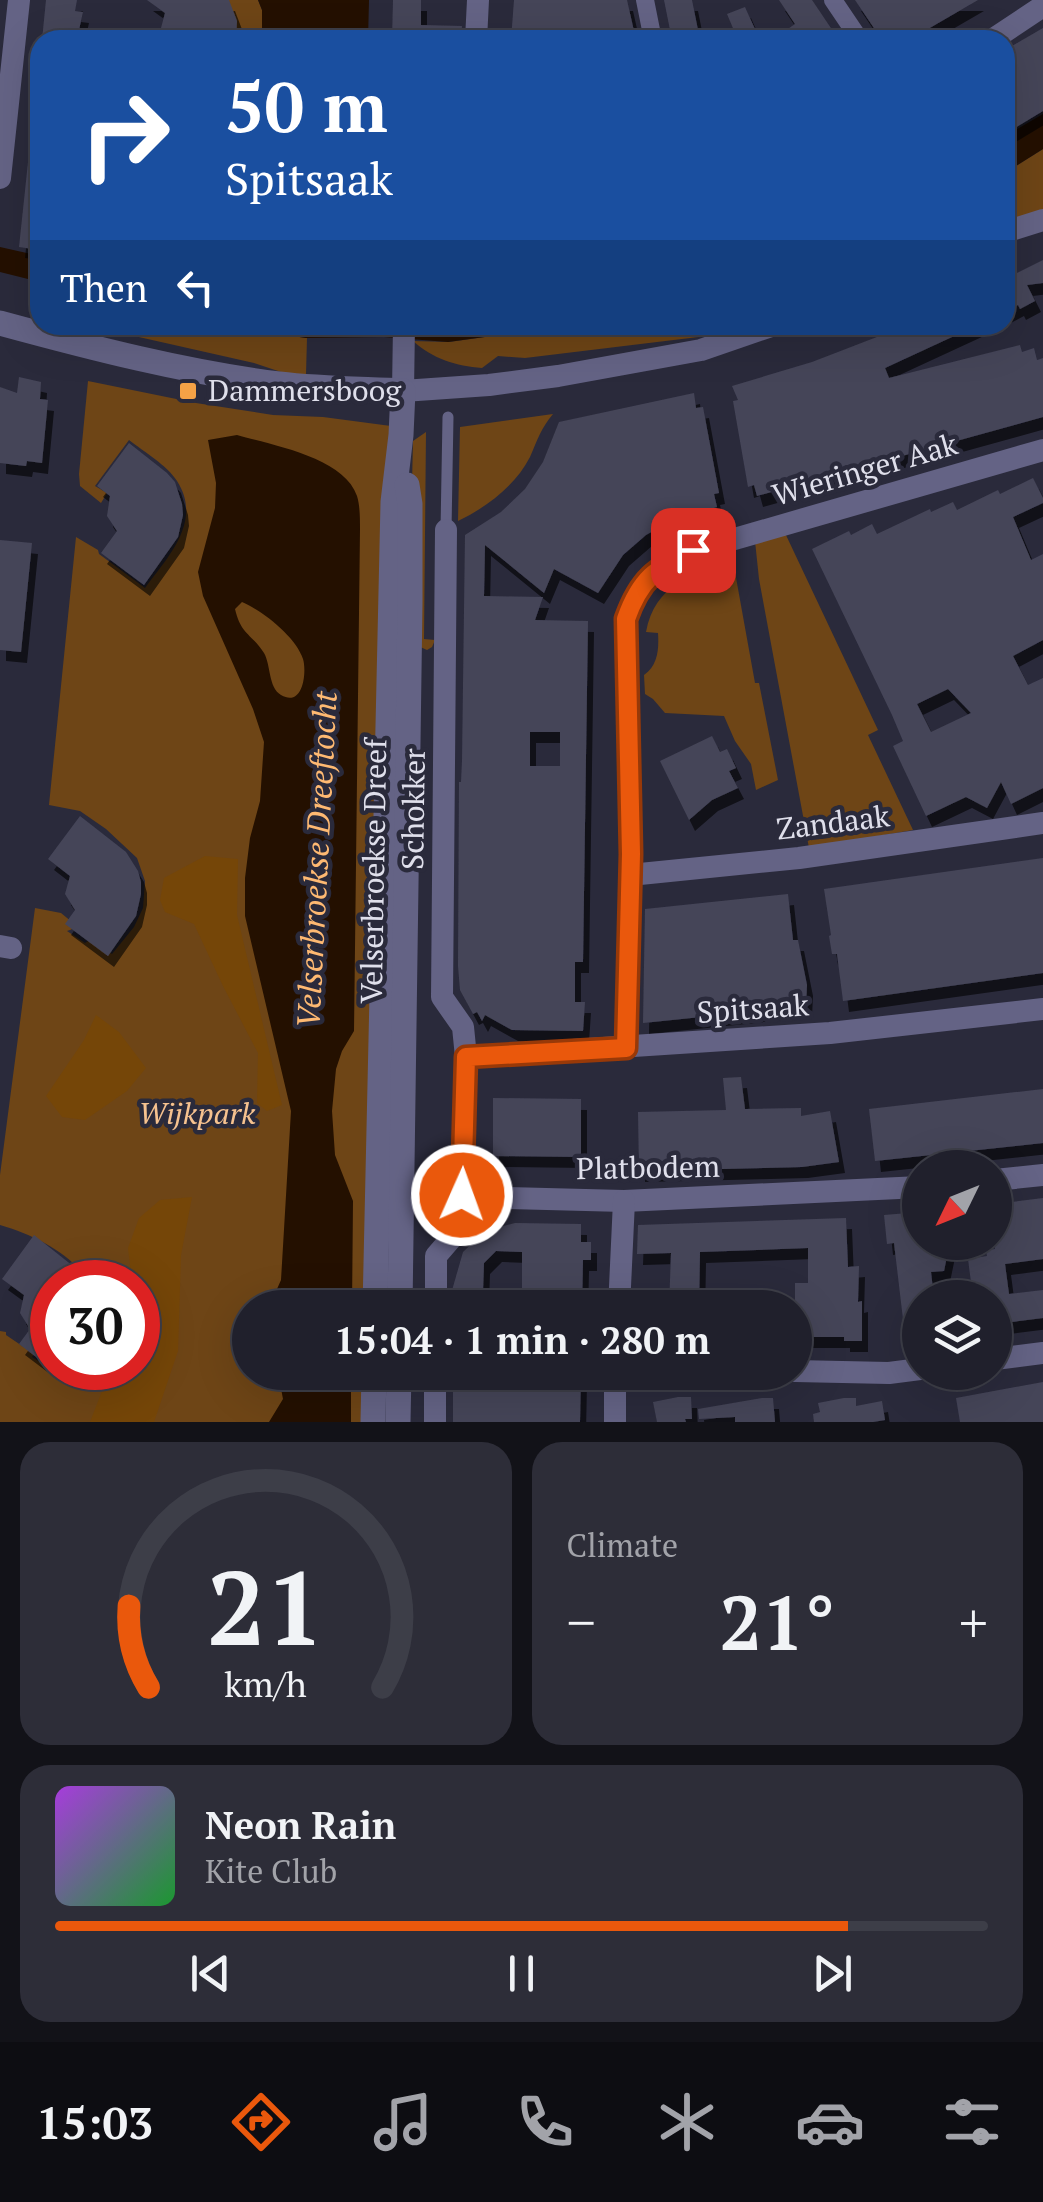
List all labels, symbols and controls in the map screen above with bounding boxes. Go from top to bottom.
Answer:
text: 50 m [225,59,388,152]
icon: right [60,70,190,200]
text: Spitsaak [225,148,393,208]
icon: left [168,260,223,315]
text: Then [60,263,148,313]
place label: Dammersboog [208,370,402,410]
marker: Dammersboog [177,380,199,402]
street label: Wieringer Aak [768,423,962,515]
pin [651,508,736,593]
icon: arrive [666,523,721,578]
water label: Velserbroekse Dreeftocht [286,689,346,1030]
street label: Velserbroekse Dreef [351,736,395,1004]
street label: Schokker [392,747,434,870]
street label: Zandaak [774,795,892,849]
street label: Spitsaak [696,984,811,1032]
park label: Wijkpark [138,1093,256,1133]
position arrow [410,1143,514,1247]
street label: Platbodem [576,1146,720,1188]
north arrow [902,1150,1012,1260]
map controls [902,1150,1012,1390]
speed limit sign: 30 [30,1260,160,1390]
button: layers [902,1280,1012,1390]
text: 15:04 · 1 min · 280 m [334,1315,710,1365]
text: Climate [567,1524,678,1566]
text: 21 [207,1537,325,1675]
text: 21° [719,1572,835,1671]
text: − [567,1585,596,1658]
text: + [959,1585,988,1658]
text: km/h [224,1660,307,1707]
text: Neon Rain [205,1800,396,1850]
text: Kite Club [205,1850,337,1892]
icon: previous [183,1946,238,2001]
icon: pause [494,1946,549,2001]
icon: next [805,1946,860,2001]
icon: directions [226,2087,296,2157]
icon: music [368,2087,438,2157]
icon: phone [510,2087,580,2157]
icon: climate [652,2087,722,2157]
icon: car [795,2087,865,2157]
icon: filters [937,2087,1007,2157]
text: 15:03 [36,2092,153,2152]

